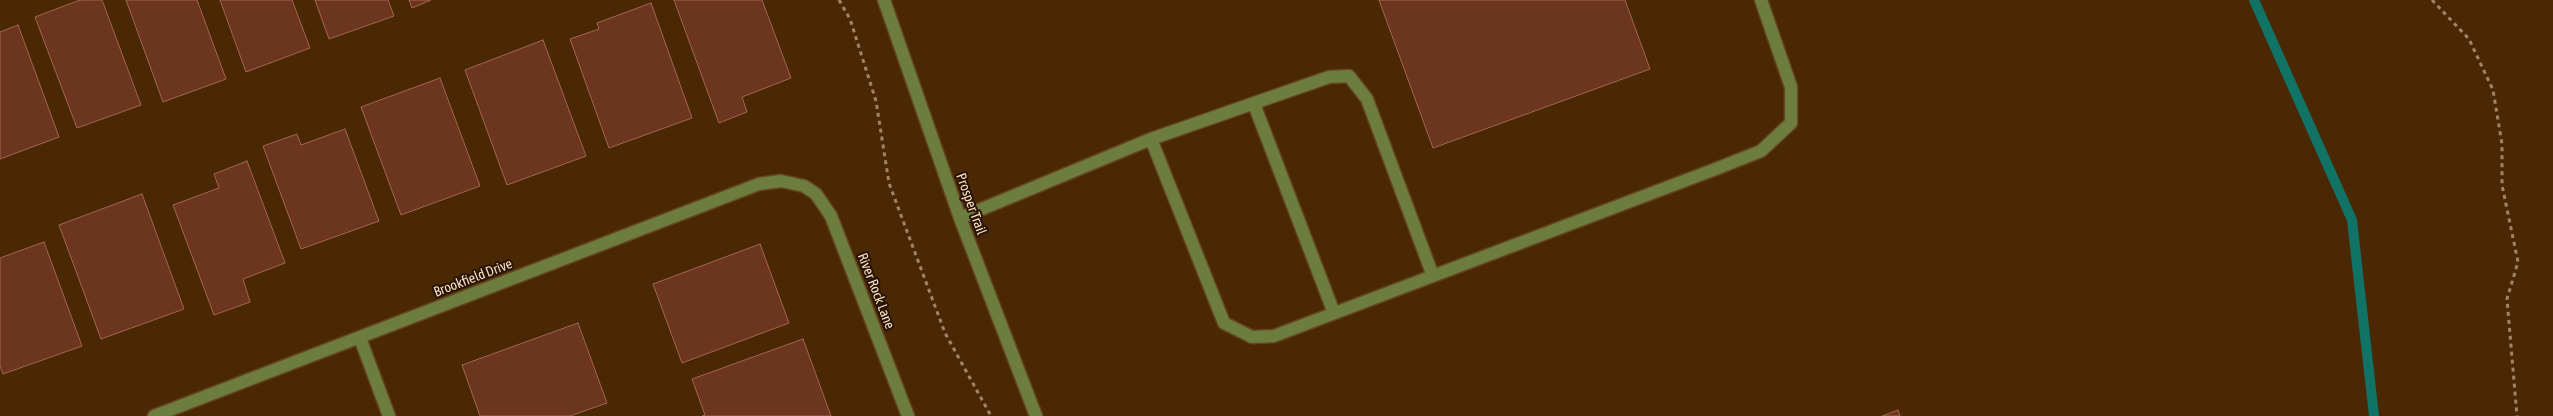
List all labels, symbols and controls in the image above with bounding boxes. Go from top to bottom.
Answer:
street label: Prosper Trail [952,171,990,237]
street label: River Rock Lane [854,251,898,331]
street label: Brookfield Drive [431,255,515,301]

